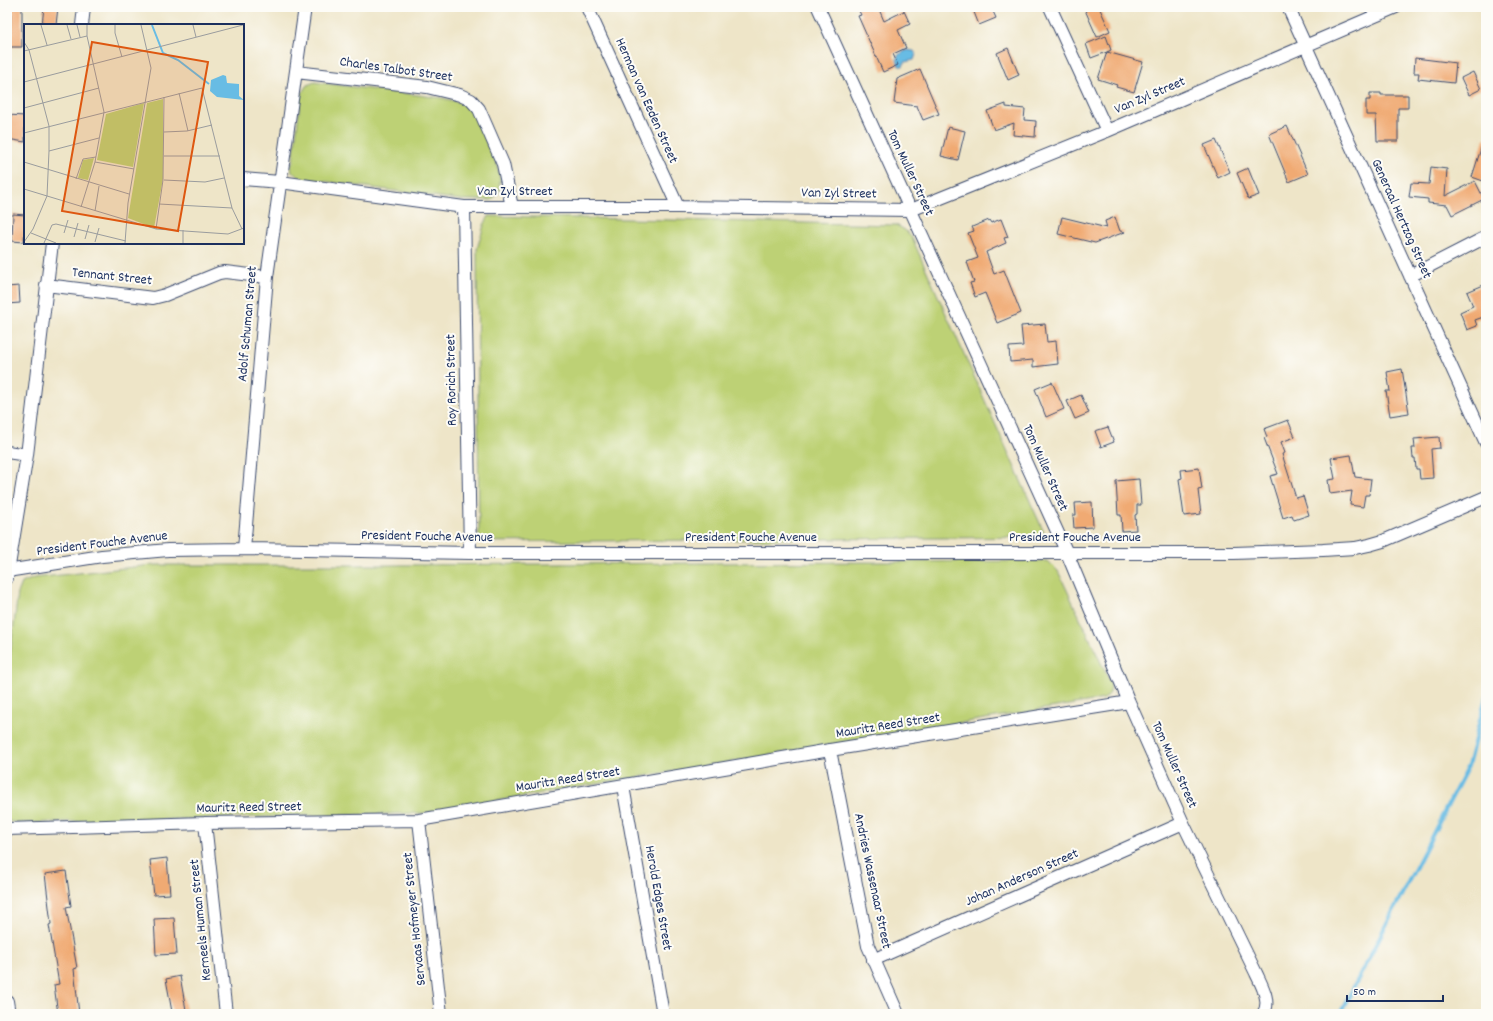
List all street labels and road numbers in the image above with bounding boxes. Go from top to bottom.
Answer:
street label: Herman van Eeden Street [609,35,683,167]
street label: Charles Talbot Street [338,52,454,88]
street label: Van Zyl Street [1111,72,1189,120]
street label: Tom Muller Street [881,127,939,219]
street label: Generaal Hertzog Street [1366,156,1436,282]
street label: Van Zyl Street [477,182,553,202]
street label: Van Zyl Street [801,183,877,205]
street label: Tennant Street [71,263,153,291]
street label: Adolf Schuman Street [233,265,263,383]
street label: Roy Rorich Street [441,334,463,426]
street label: Tom Muller Street [1017,422,1073,514]
street label: President Fouche Avenue [35,526,169,562]
street label: President Fouche Avenue [361,526,493,548]
street label: President Fouche Avenue [685,528,817,548]
street label: President Fouche Avenue [1009,528,1141,548]
street label: Mauritz Reed Street [834,708,942,744]
street label: Tom Muller Street [1146,719,1202,811]
street label: Mauritz Reed Street [514,762,622,798]
street label: Mauritz Reed Street [196,797,302,819]
street label: Andries Wassenaar Street [848,811,896,951]
street label: Herold Edges Street [639,844,677,952]
street label: Johan Anderson Street [962,844,1082,912]
street label: Servaas Hofmeyer Street [398,851,432,987]
street label: Kerneels Human Street [185,858,217,982]

